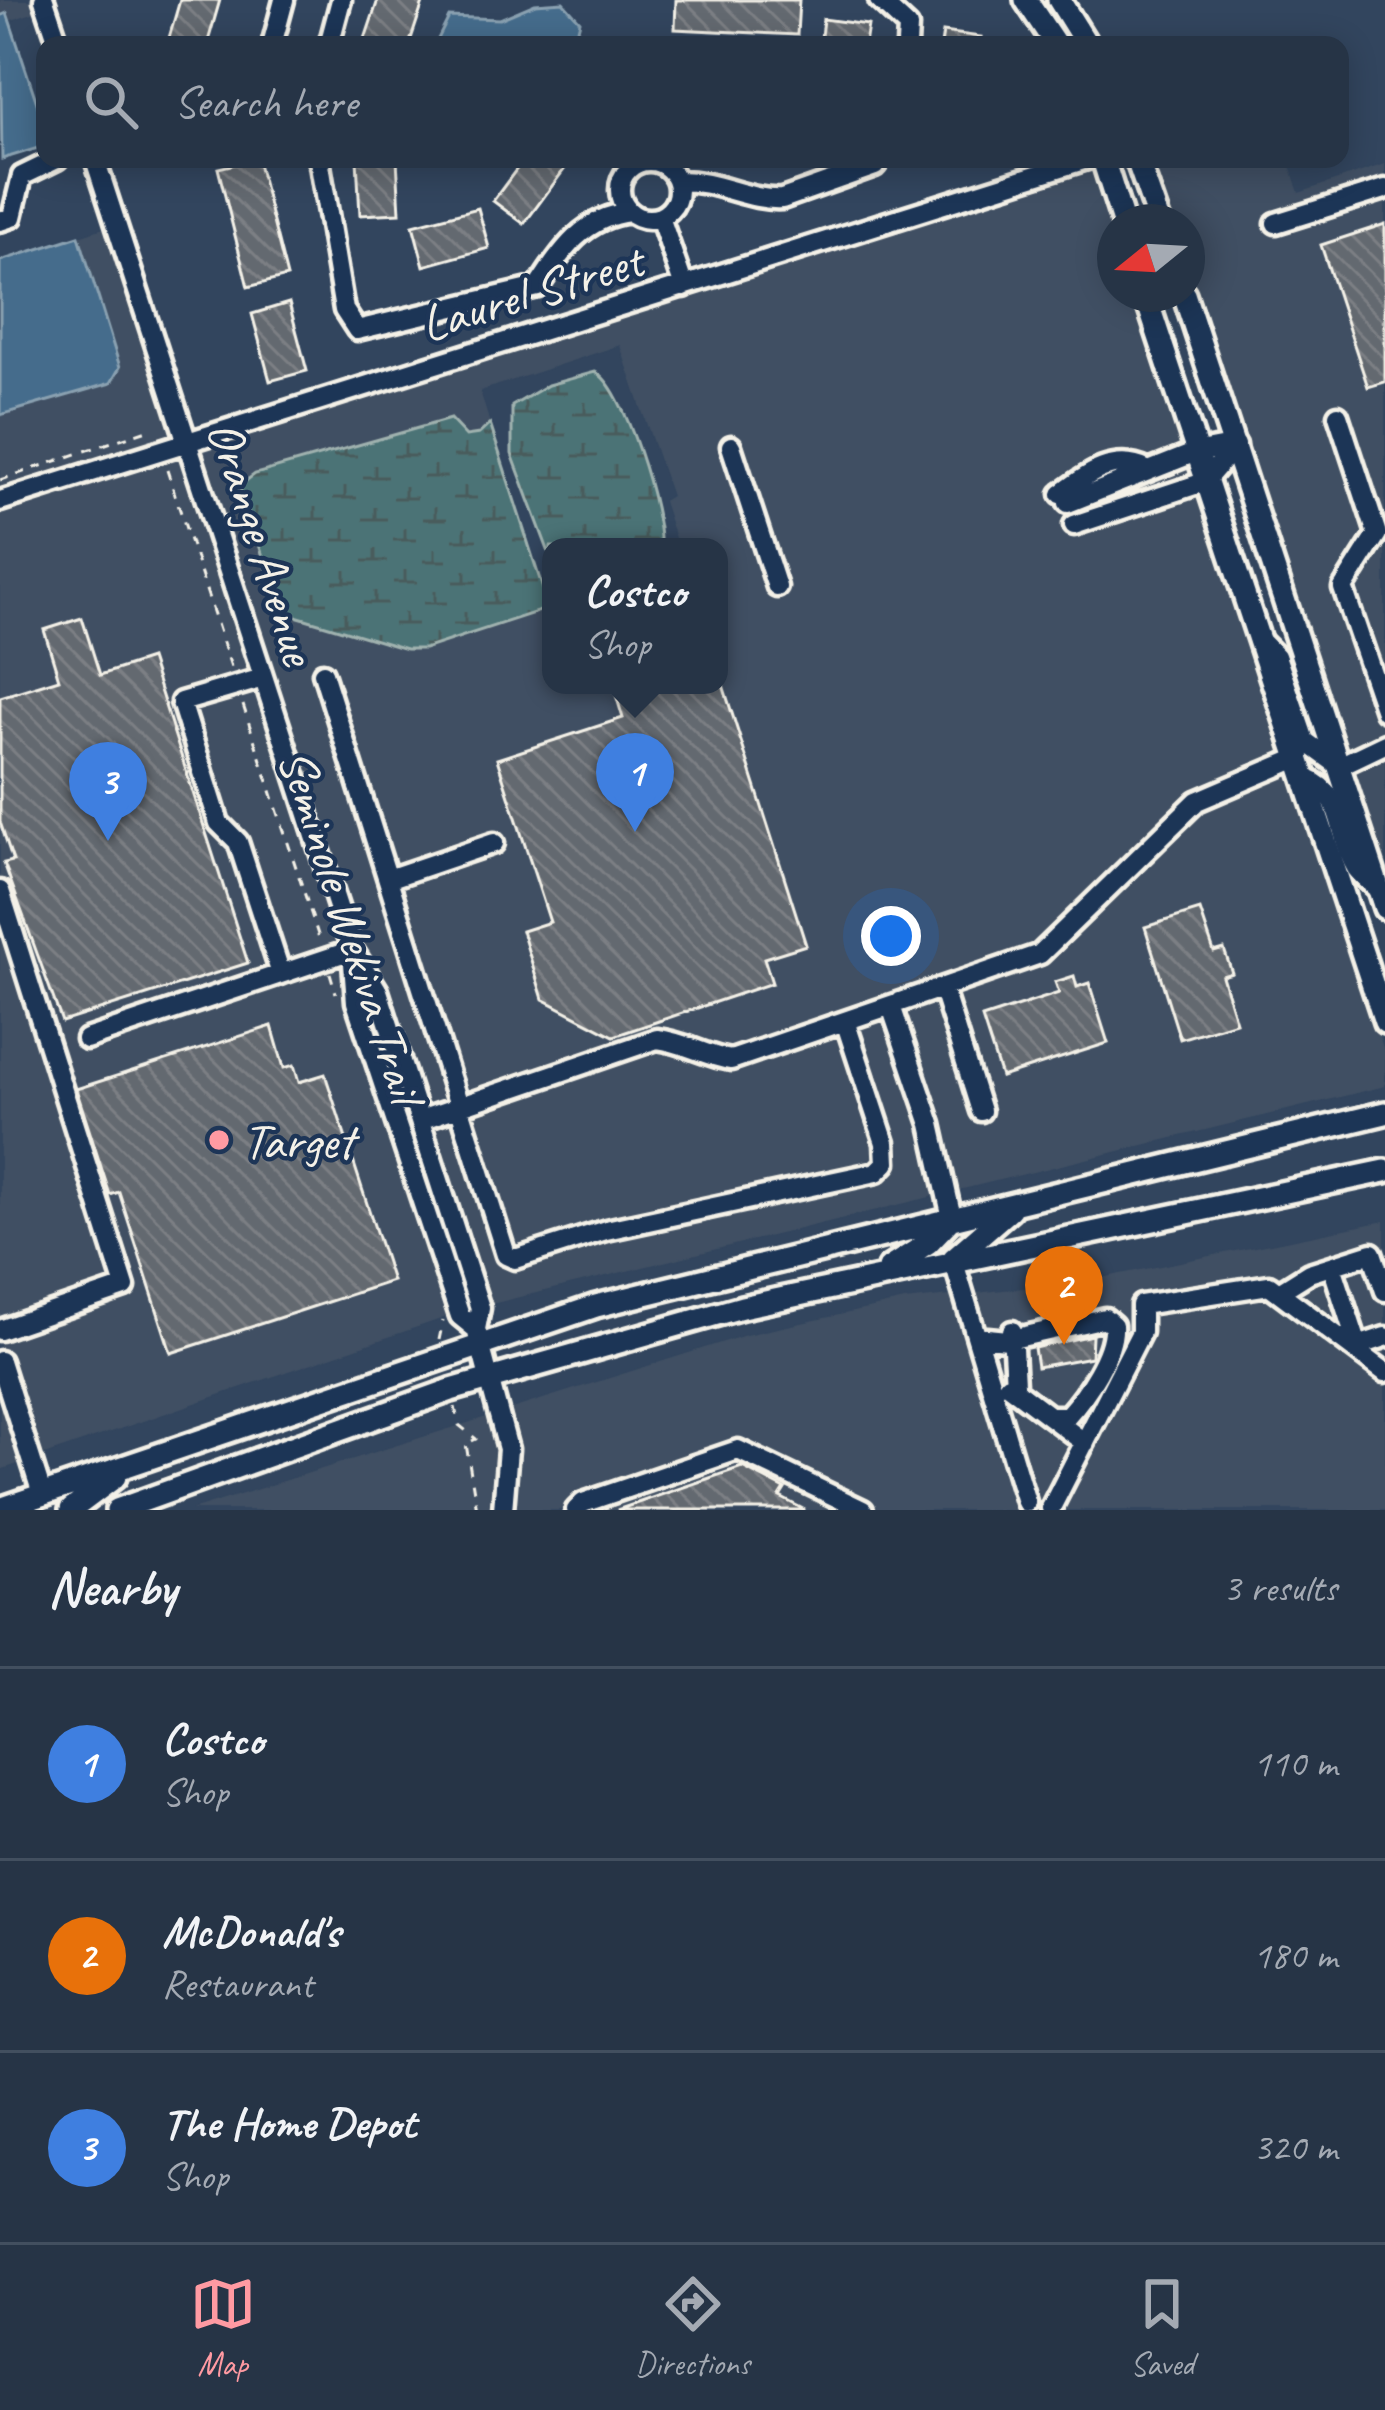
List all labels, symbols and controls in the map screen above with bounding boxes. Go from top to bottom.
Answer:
search box [36,36,1349,168]
icon: search [78,69,144,135]
text: Search here [174,74,357,131]
north arrow [1097,204,1205,312]
street label: Laurel Street [413,226,655,356]
street label: Orange Avenue [193,412,333,676]
popup [542,538,728,694]
text: Costco [584,563,686,620]
text: Shop [584,620,650,669]
pin: 1 [596,733,674,832]
street label: Seminole Wekiva Trail [264,741,441,1118]
pin: 3 [69,742,147,841]
your location [861,906,921,966]
place label: Target [243,1109,360,1173]
marker: Target [206,1127,232,1153]
pin: 2 [1025,1246,1103,1345]
text: Nearby [48,1556,176,1620]
text: 3 results [1223,1564,1337,1613]
text: Costco [162,1711,264,1768]
text: 1 [78,1739,96,1788]
text: 110 m [1253,1739,1337,1788]
text: Shop [162,1768,228,1817]
text: McDonald's [162,1903,340,1960]
text: 2 [78,1931,96,1980]
text: 180 m [1253,1931,1337,1980]
text: Restaurant [162,1960,313,2009]
text: The Home Depot [162,2095,416,2152]
text: 3 [78,2123,96,2172]
text: 320 m [1253,2123,1337,2172]
text: Shop [162,2152,228,2201]
tab: Map [190,2271,256,2385]
tab: Directions [635,2271,750,2385]
tab: Saved [1129,2271,1195,2385]

